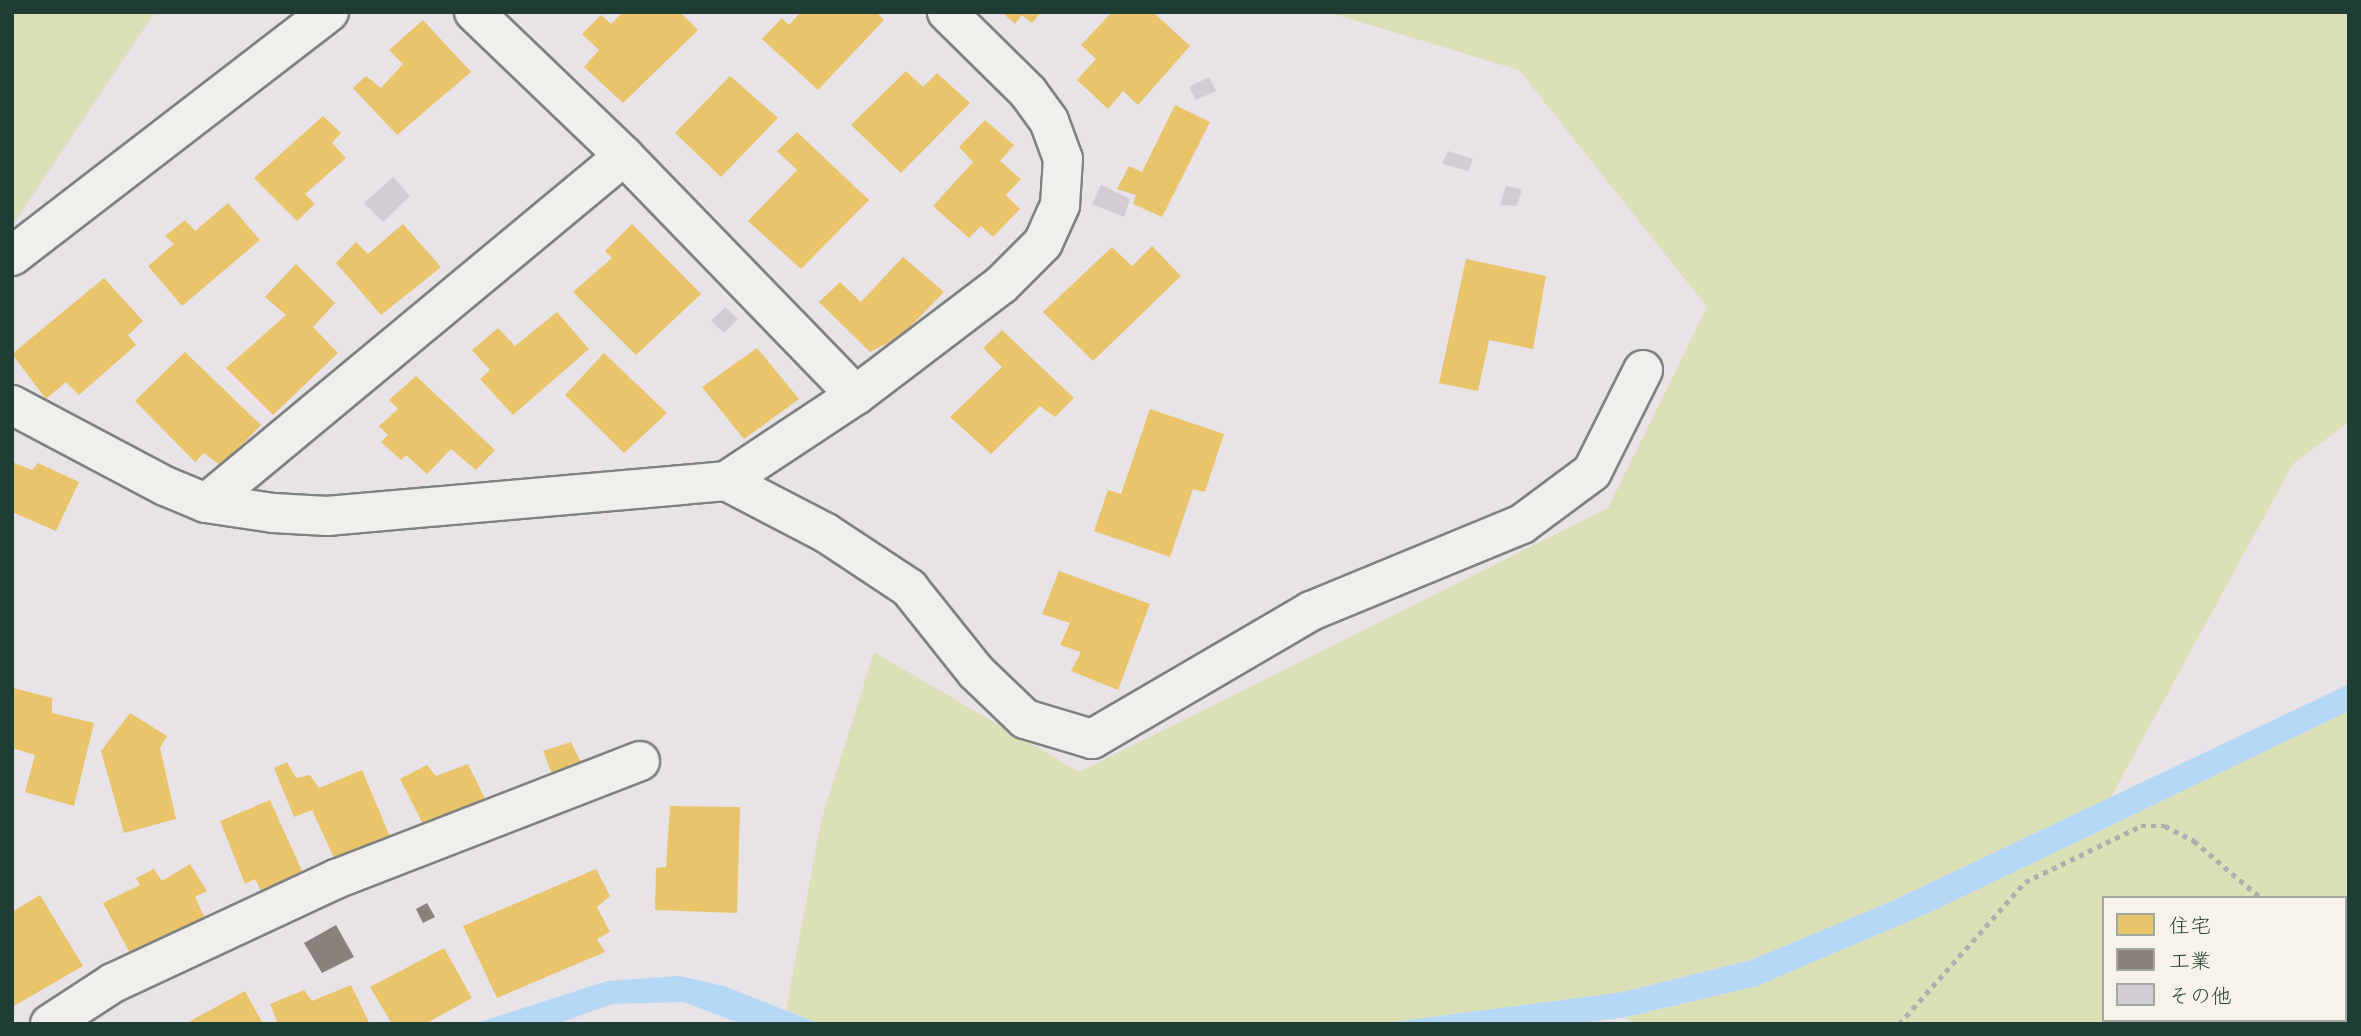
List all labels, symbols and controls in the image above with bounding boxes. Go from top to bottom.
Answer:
legend [2102,896,2347,1022]
text: 住宅 [2169,913,2211,941]
text: 工業 [2169,948,2211,976]
text: その他 [2169,983,2232,1011]

